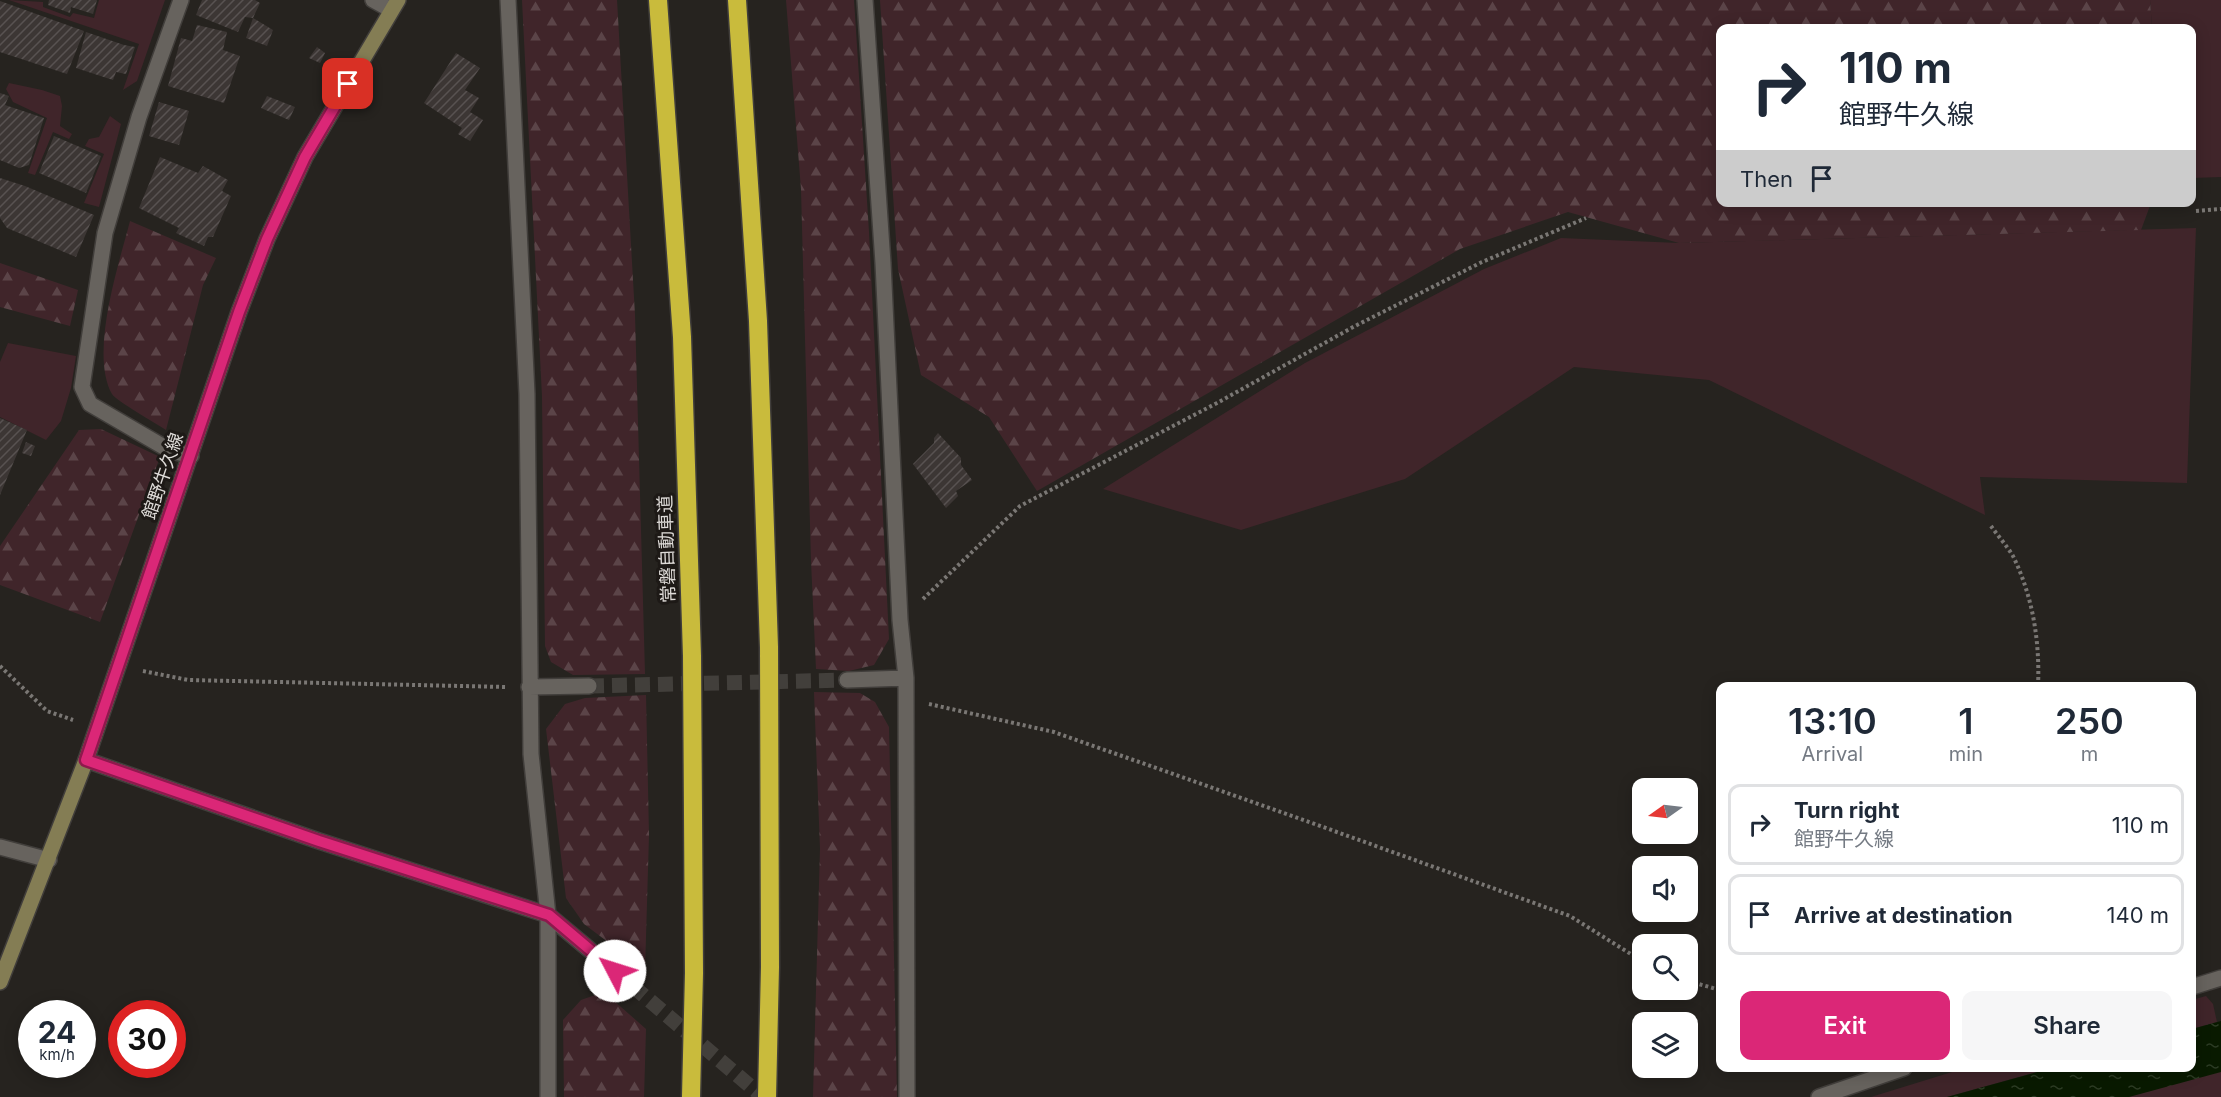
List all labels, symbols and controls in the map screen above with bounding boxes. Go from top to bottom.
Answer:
text: 110 m [1839,42,1952,93]
icon: right [1740,48,1818,126]
pin [322,58,373,109]
icon: arrive [331,67,364,100]
text: 館野牛久線 [1839,98,1974,131]
icon: arrive [1805,162,1838,195]
text: Then [1740,166,1793,192]
street label: 館野牛久線 [138,430,187,522]
street label: 常磐自動車道 [654,495,679,603]
text: 13:10 [1788,699,1877,743]
text: 1 [1958,699,1973,743]
text: 250 [2055,699,2124,743]
text: Arrival [1802,742,1863,766]
text: min [1949,742,1983,766]
text: m [2081,742,2098,766]
north arrow [1632,778,1698,844]
map controls [1632,778,1698,1078]
text: Turn right [1794,797,1900,823]
icon: right [1743,808,1776,841]
text: 110 m [2112,812,2169,838]
text: 館野牛久線 [1794,827,1894,851]
button: sound [1632,856,1698,922]
icon: arrive [1743,898,1776,931]
text: Arrive at destination [1794,902,2013,928]
text: 140 m [2107,902,2169,928]
button: search [1632,934,1698,1000]
position arrow [583,939,647,1003]
button: Exit [1740,991,1950,1060]
button: Share [1962,991,2172,1060]
speed limit sign: 30 [108,1000,186,1078]
button: layers [1632,1012,1698,1078]
text: 24 [38,1014,76,1050]
text: km/h [39,1045,75,1064]

